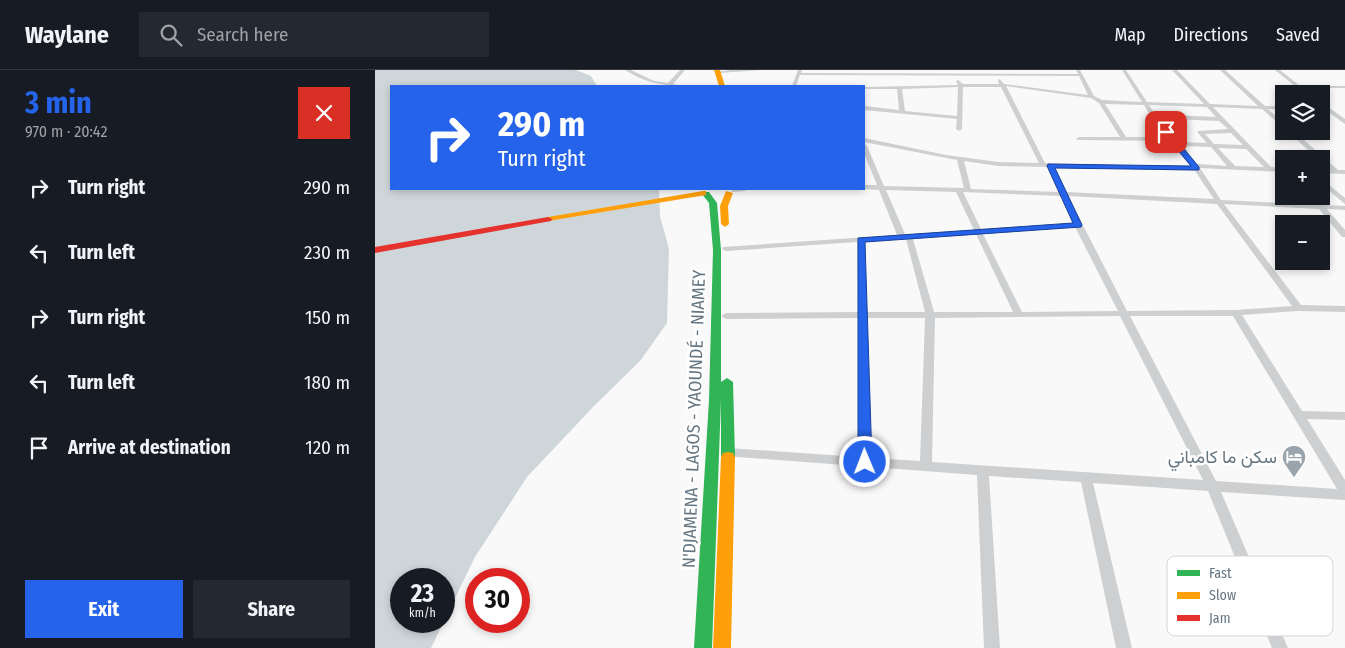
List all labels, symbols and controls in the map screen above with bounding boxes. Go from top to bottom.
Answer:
search box [139,12,489,57]
text: Waylane [25,21,109,49]
icon: search [157,21,185,49]
text: Search here [197,23,288,46]
text: Map [1114,24,1146,46]
text: Directions [1174,24,1248,46]
text: Saved [1276,24,1320,46]
text: 3 min [25,85,92,121]
map controls [1275,85,1330,270]
button: layers [1275,85,1330,140]
button: close [298,87,350,139]
text: 290 m [498,103,585,145]
icon: right [415,105,480,170]
pin [1145,111,1187,153]
icon: arrive [1152,118,1180,146]
text: 970 m · 20:42 [25,122,107,141]
text: Turn right [498,145,586,172]
button: + [1275,150,1330,205]
icon: right [25,174,53,202]
text: Turn right [68,176,145,199]
text: 290 m [304,176,350,199]
button: − [1275,215,1330,270]
icon: left [25,239,53,267]
text: Turn left [68,241,135,264]
text: 230 m [304,241,350,264]
street label: N'DJAMENA - LAGOS - YAOUNDÉ - NIAMEY [677,269,710,568]
icon: right [25,304,53,332]
text: Turn right [68,306,145,329]
text: 150 m [305,306,350,329]
icon: left [25,369,53,397]
text: Turn left [68,371,135,394]
text: 180 m [304,371,350,394]
icon: arrive [25,434,53,462]
position arrow [838,435,890,487]
text: Arrive at destination [68,436,231,459]
text: 120 m [305,436,350,459]
hotel icon: سكن ما كامباني [1281,444,1307,478]
place label: سكن ما كامباني [1168,446,1277,472]
legend [1167,556,1333,636]
text: Fast [1209,565,1232,582]
speed limit sign: 30 [465,568,530,633]
text: 23 [411,579,434,609]
button: Exit [25,580,183,638]
button: Share [193,580,350,638]
text: Slow [1209,587,1236,604]
text: km/h [409,606,436,620]
text: Jam [1209,610,1230,627]

